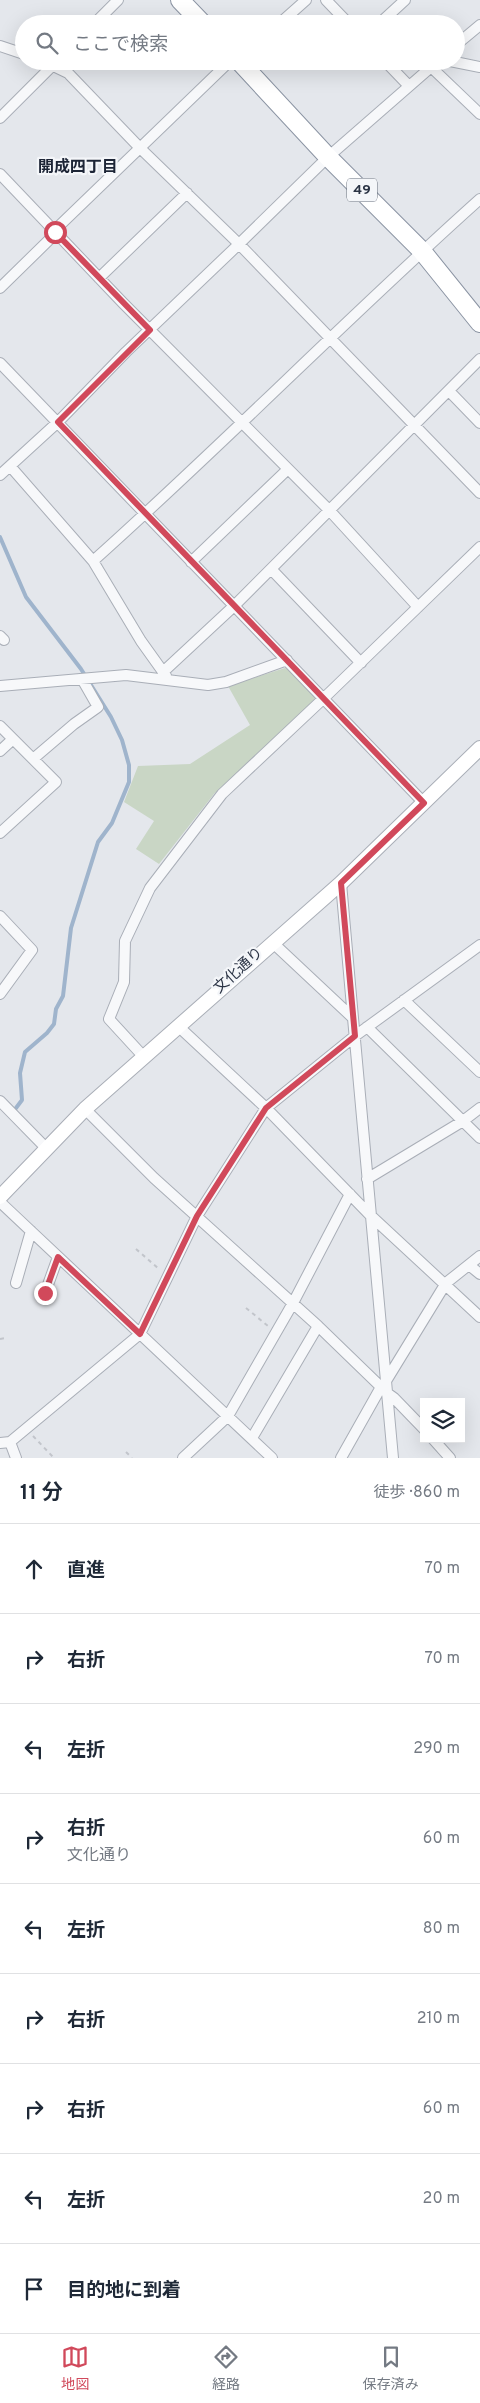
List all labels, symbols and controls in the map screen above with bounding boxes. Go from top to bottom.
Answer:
search box [15,15,465,70]
icon: search [33,29,61,57]
text: ここで検索 [73,33,168,57]
district label: 開成四丁目 [38,157,118,178]
road number: 49 [347,178,377,202]
route start [44,221,67,244]
street label: 文化通り [210,944,268,998]
route end [34,1282,57,1305]
map controls [420,1398,465,1443]
button: layers [420,1398,465,1443]
text: 11 分 [20,1480,63,1507]
text: 徒歩 · 860 m [374,1483,460,1503]
icon: ahead [20,1555,48,1583]
text: 直進 [67,1559,105,1583]
text: 70 m [425,1559,460,1579]
icon: right [20,1645,48,1673]
text: 右折 [67,1649,105,1673]
text: 70 m [425,1649,460,1669]
icon: left [20,1735,48,1763]
text: 左折 [67,1739,105,1763]
text: 290 m [413,1739,460,1759]
text: 右折 [67,1817,105,1841]
icon: right [20,1825,48,1853]
text: 60 m [423,1829,460,1849]
text: 文化通り [67,1846,131,1866]
icon: left [20,1915,48,1943]
text: 左折 [67,1919,105,1943]
text: 80 m [423,1919,460,1939]
icon: right [20,2005,48,2033]
text: 右折 [67,2009,105,2033]
text: 210 m [417,2009,460,2029]
icon: right [20,2095,48,2123]
text: 右折 [67,2099,105,2123]
text: 60 m [423,2099,460,2119]
icon: left [20,2185,48,2213]
text: 左折 [67,2189,105,2213]
text: 20 m [423,2189,460,2209]
icon: arrive [20,2275,48,2303]
text: 目的地に到着 [67,2279,181,2303]
tab: 地図 [61,2343,89,2394]
tab: 経路 [212,2343,240,2394]
tab: 保存済み [363,2343,419,2394]

